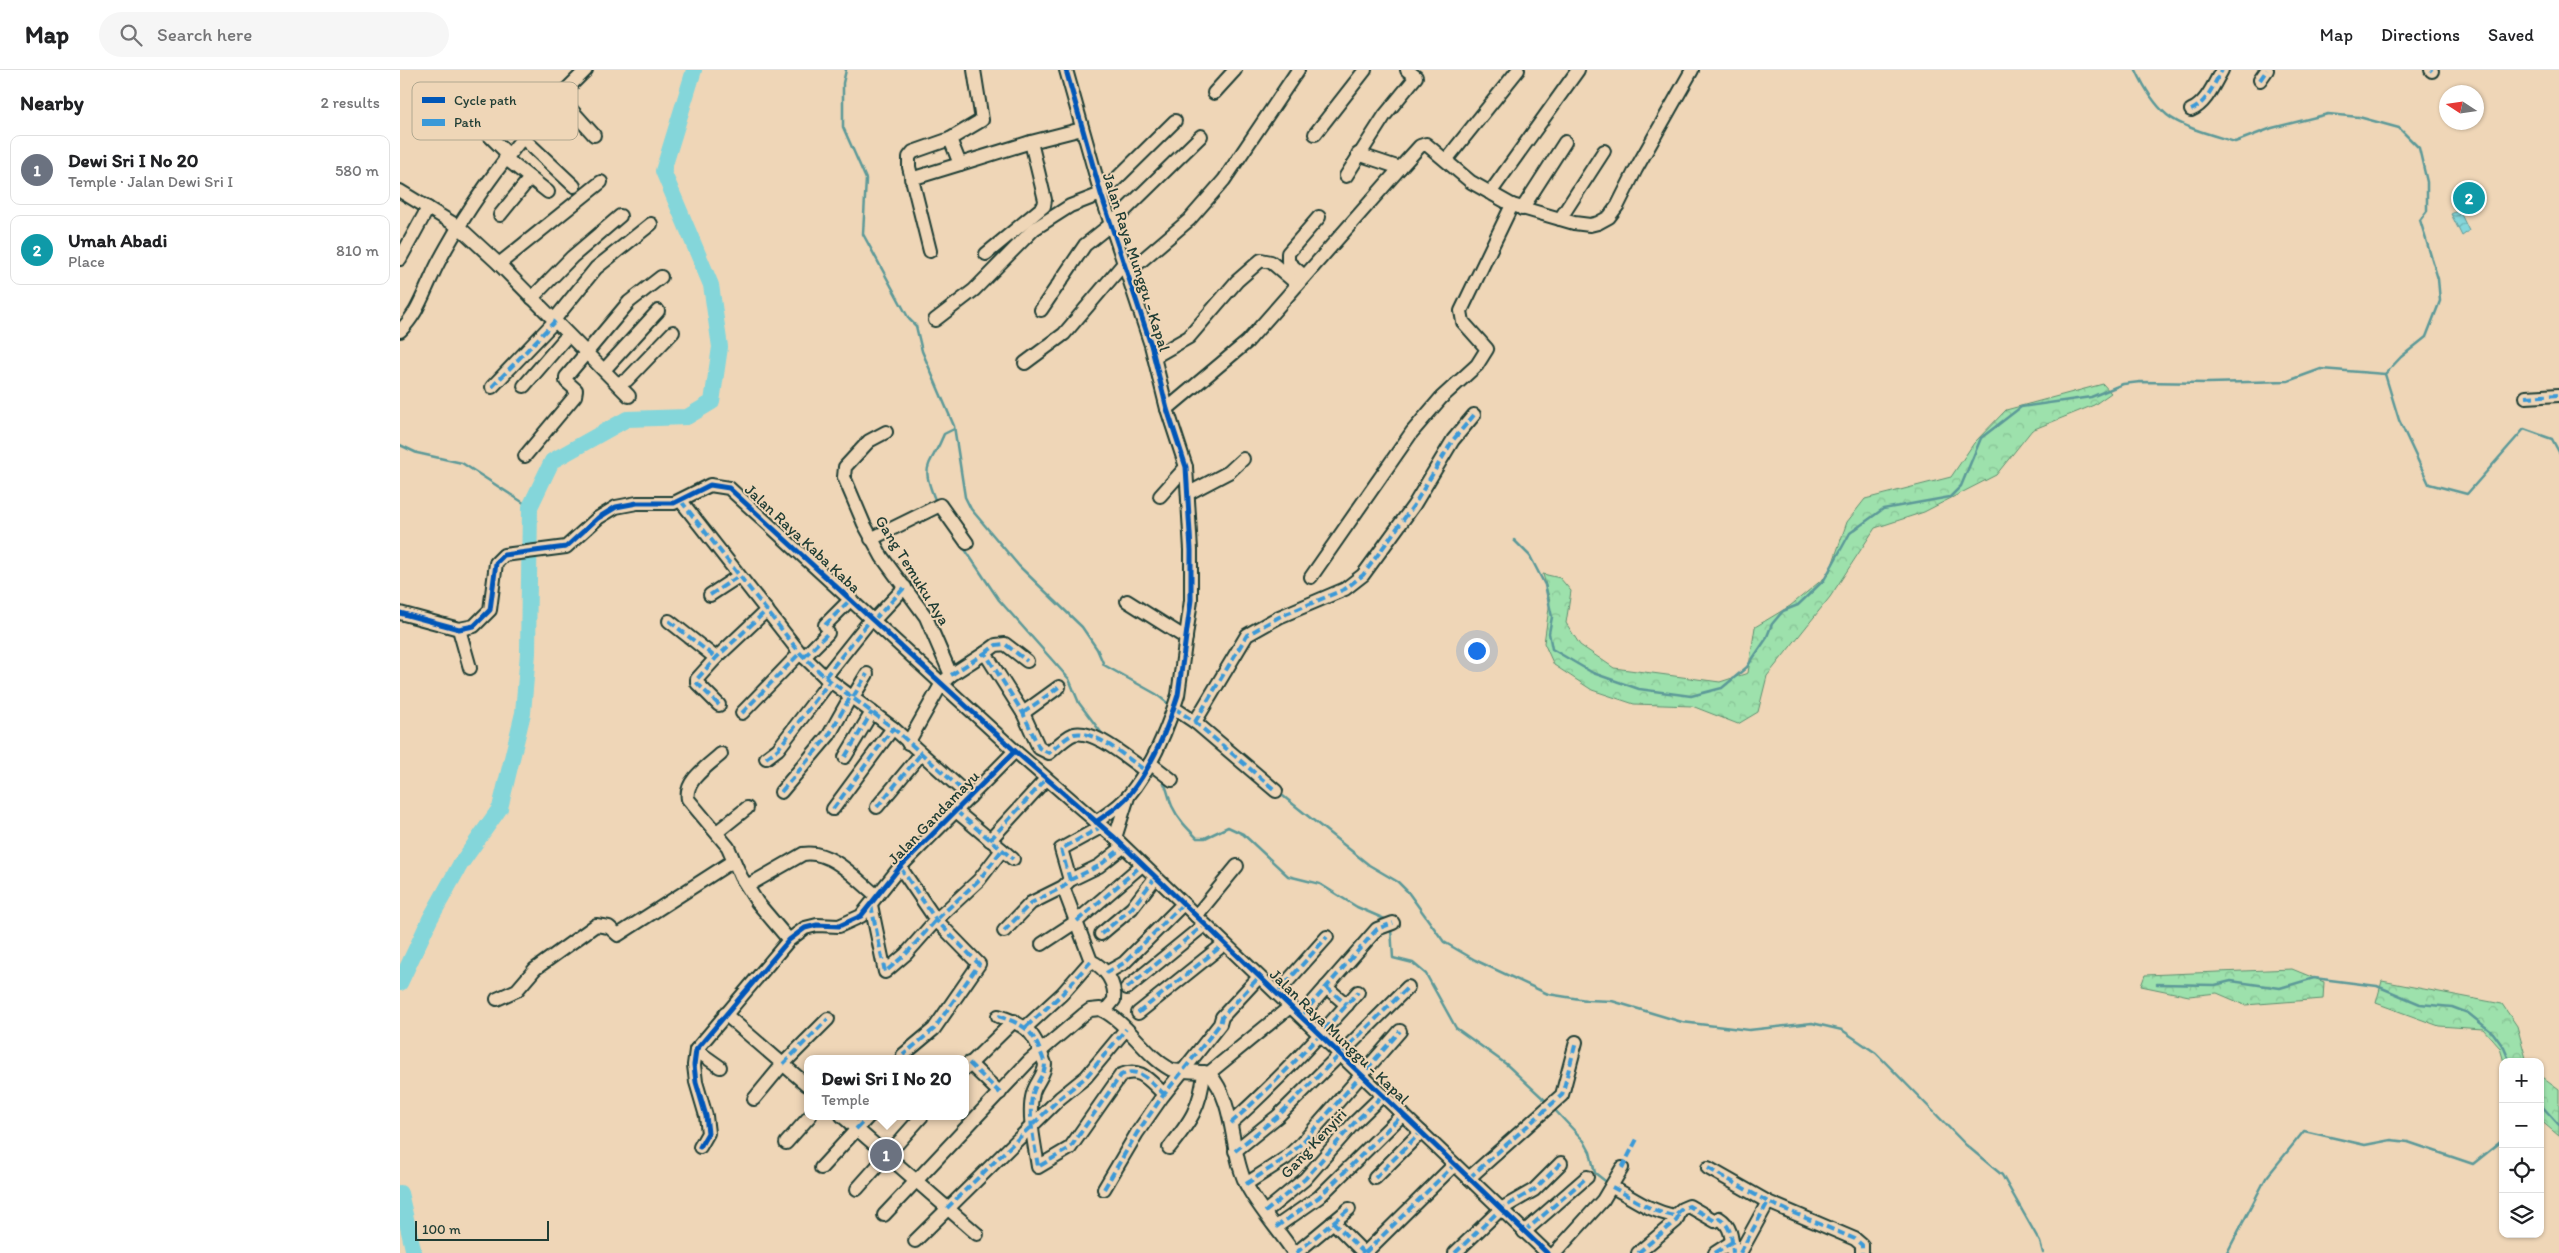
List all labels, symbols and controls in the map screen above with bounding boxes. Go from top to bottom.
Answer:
search box [99,12,449,57]
text: Map [25,20,69,49]
icon: search [117,21,145,49]
text: Search here [157,23,252,46]
text: Map [2320,24,2353,46]
text: Directions [2381,24,2460,46]
text: Saved [2488,24,2534,46]
legend [412,82,578,140]
north arrow [2439,85,2484,130]
text: Nearby [20,90,84,115]
text: Cycle path [454,92,517,109]
text: 2 results [320,93,380,112]
text: Path [454,114,481,131]
text: Dewi Sri I No 20 [68,149,199,172]
text: 1 [33,161,41,180]
text: 580 m [335,161,379,180]
street label: Jalan Raya Munggu - Kapal [1099,170,1175,354]
text: Temple · Jalan Dewi Sri I [68,172,233,191]
pin: 2 [2453,179,2485,217]
text: Umah Abadi [68,229,167,252]
text: 2 [33,241,41,260]
text: 810 m [336,241,379,260]
text: Place [68,252,105,271]
street label: Jalan Raya Kaba Kaba [741,480,864,597]
street label: Gang Temuku Aya [871,512,954,629]
your location [1464,638,1490,664]
street label: Jalan Gandamayu [884,766,983,868]
street label: Jalan Raya Munggu - Kapal [1266,965,1414,1108]
popup [804,1055,969,1120]
map controls [2499,1058,2544,1238]
button: + [2499,1058,2544,1103]
text: Dewi Sri I No 20 [821,1067,952,1090]
text: Temple [821,1090,870,1109]
button: − [2499,1103,2544,1148]
street label: Gang Kenyiri [1276,1104,1351,1182]
pin: 1 [870,1136,902,1174]
button: locate [2499,1148,2544,1193]
button: layers [2499,1193,2544,1238]
scale bar [415,1218,549,1241]
text: 100 m [422,1221,461,1238]

